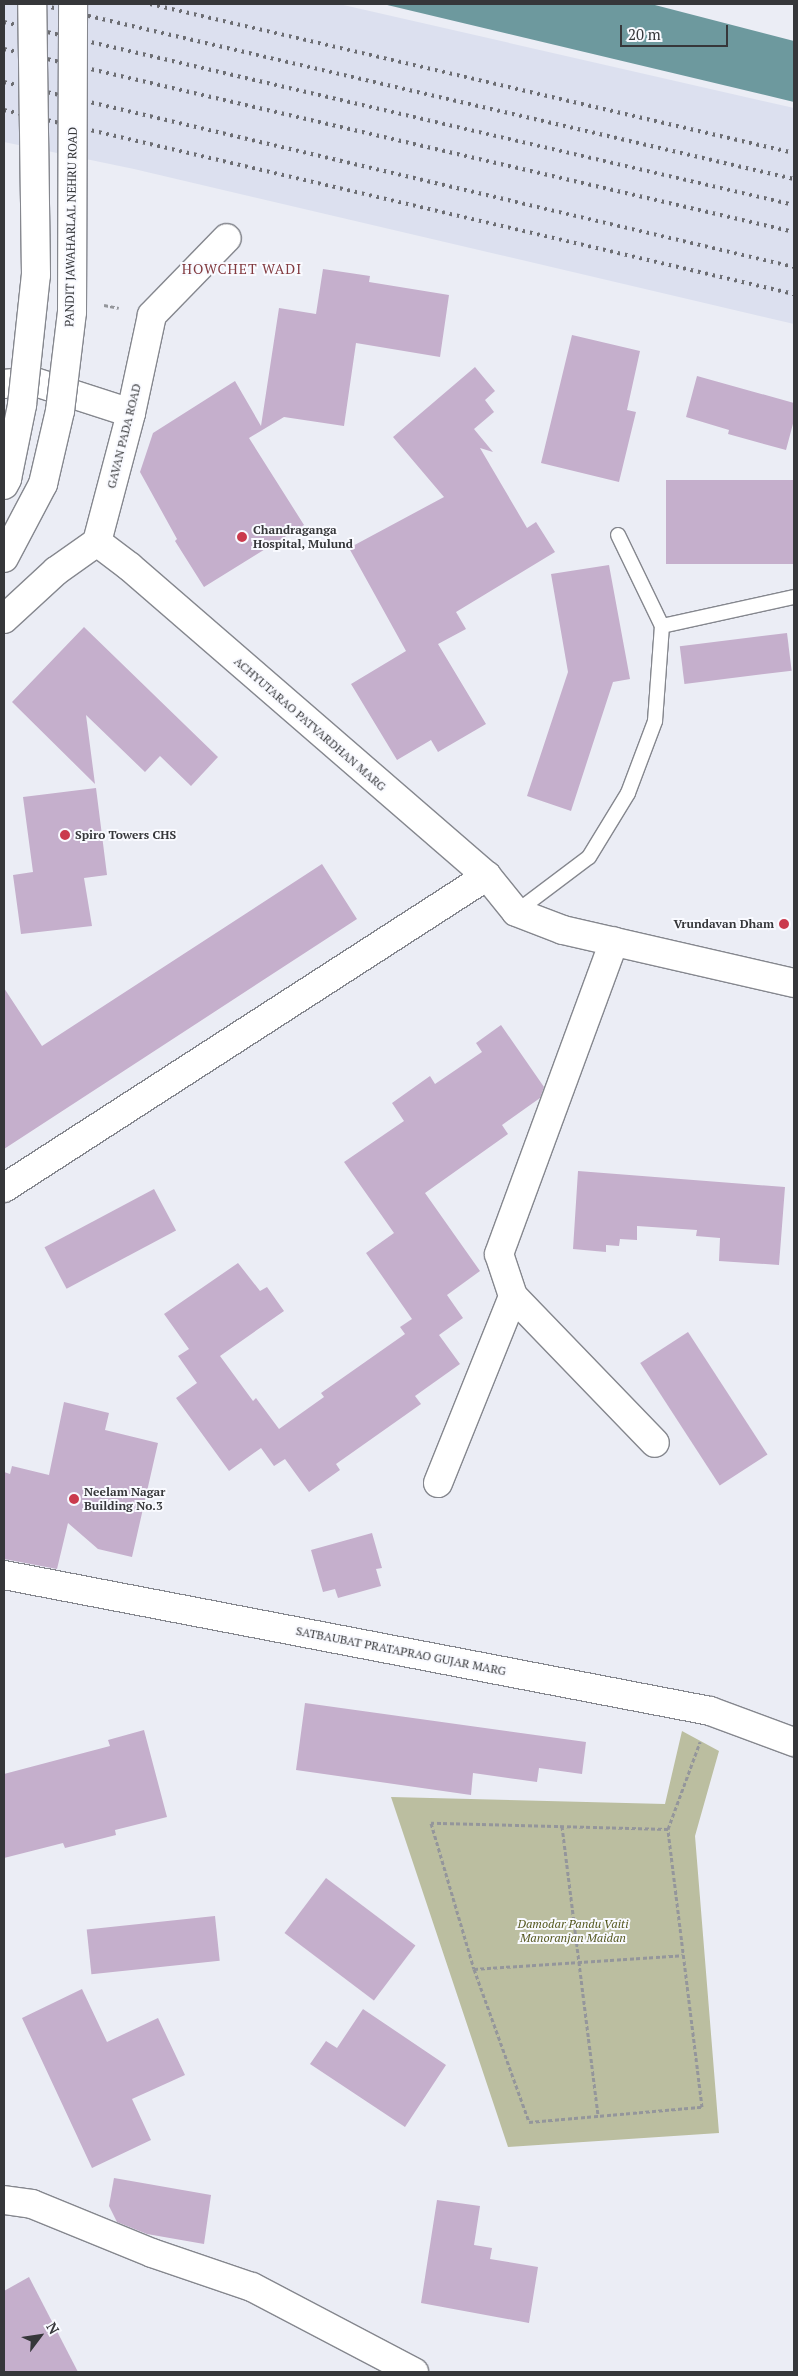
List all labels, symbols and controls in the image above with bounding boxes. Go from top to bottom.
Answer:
scale bar [623,15,730,47]
text: 20 m [628,24,661,44]
street label: PANDIT JAWAHARLAL NEHRU ROAD [62,127,80,327]
district label: HOWCHET WADI [180,261,304,277]
street label: GAVAN PADA ROAD [104,382,144,490]
place label: Chandraganga Hospital, Mulund [253,523,353,551]
marker: Chandraganga Hospital, Mulund [235,530,249,544]
street label: ACHYUTARAO PATVARDHAN MARG [231,654,389,794]
place label: Spiro Towers CHS [75,828,176,842]
marker: Spiro Towers CHS [59,829,71,841]
place label: Vrundavan Dham [674,917,774,931]
marker: Vrundavan Dham [778,918,790,930]
place label: Neelam Nagar Building No.3 [84,1485,165,1513]
marker: Neelam Nagar Building No.3 [68,1493,80,1505]
street label: SATBAUBAT PRATAPRAO GUJAR MARG [295,1624,507,1678]
park label: Damodar Pandu Vaiti Manoranjan Maidan [517,1917,629,1945]
north arrow [15,2311,65,2361]
text: N [42,2319,64,2337]

